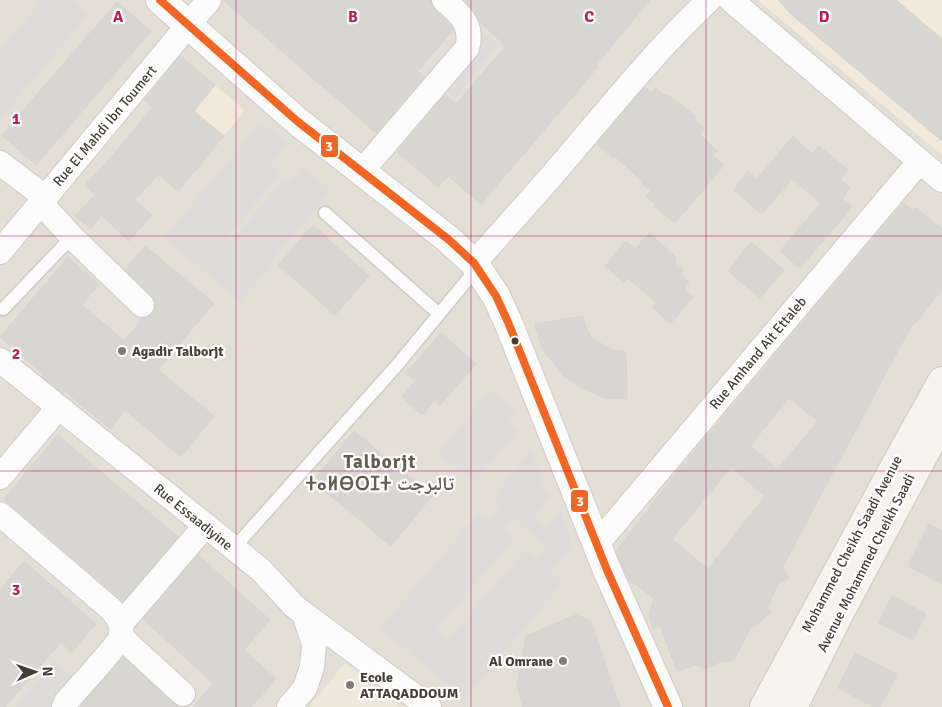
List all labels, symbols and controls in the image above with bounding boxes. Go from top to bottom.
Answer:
text: A [113,7,124,27]
text: B [348,7,358,27]
text: C [584,7,594,27]
text: D [819,7,830,27]
street label: Rue El Mahdi Ibn Toumert [49,62,161,190]
text: 1 [12,109,21,129]
line badge: 3 [320,134,339,158]
text: 3 [325,138,333,155]
street label: Rue Amhand Ait Ettaleb [706,293,810,413]
unlabelled marker [510,336,520,346]
place label: Agadir Talborjt [132,343,224,360]
text: 2 [12,344,20,364]
marker: Agadir Talborjt [116,345,128,357]
district label: Talborjt ⵜⴰⵍⴱⵔⵊⵜ تالبرجت [306,450,455,496]
street label: Mohammed Cheikh Saadi Avenue [798,453,906,635]
street label: Avenue Mohammed Cheikh Saadi [814,471,918,655]
street label: Rue Essaadiyine [150,480,236,554]
line badge: 3 [570,489,589,513]
text: 3 [576,493,584,510]
text: 3 [12,580,20,600]
north arrow [10,647,60,697]
place label: Al Omrane [489,653,553,670]
marker: Al Omrane [557,655,569,667]
text: N [39,666,56,677]
place label: Ecole ATTAQADDOUM [360,669,458,702]
marker: Ecole ATTAQADDOUM [344,679,356,691]

